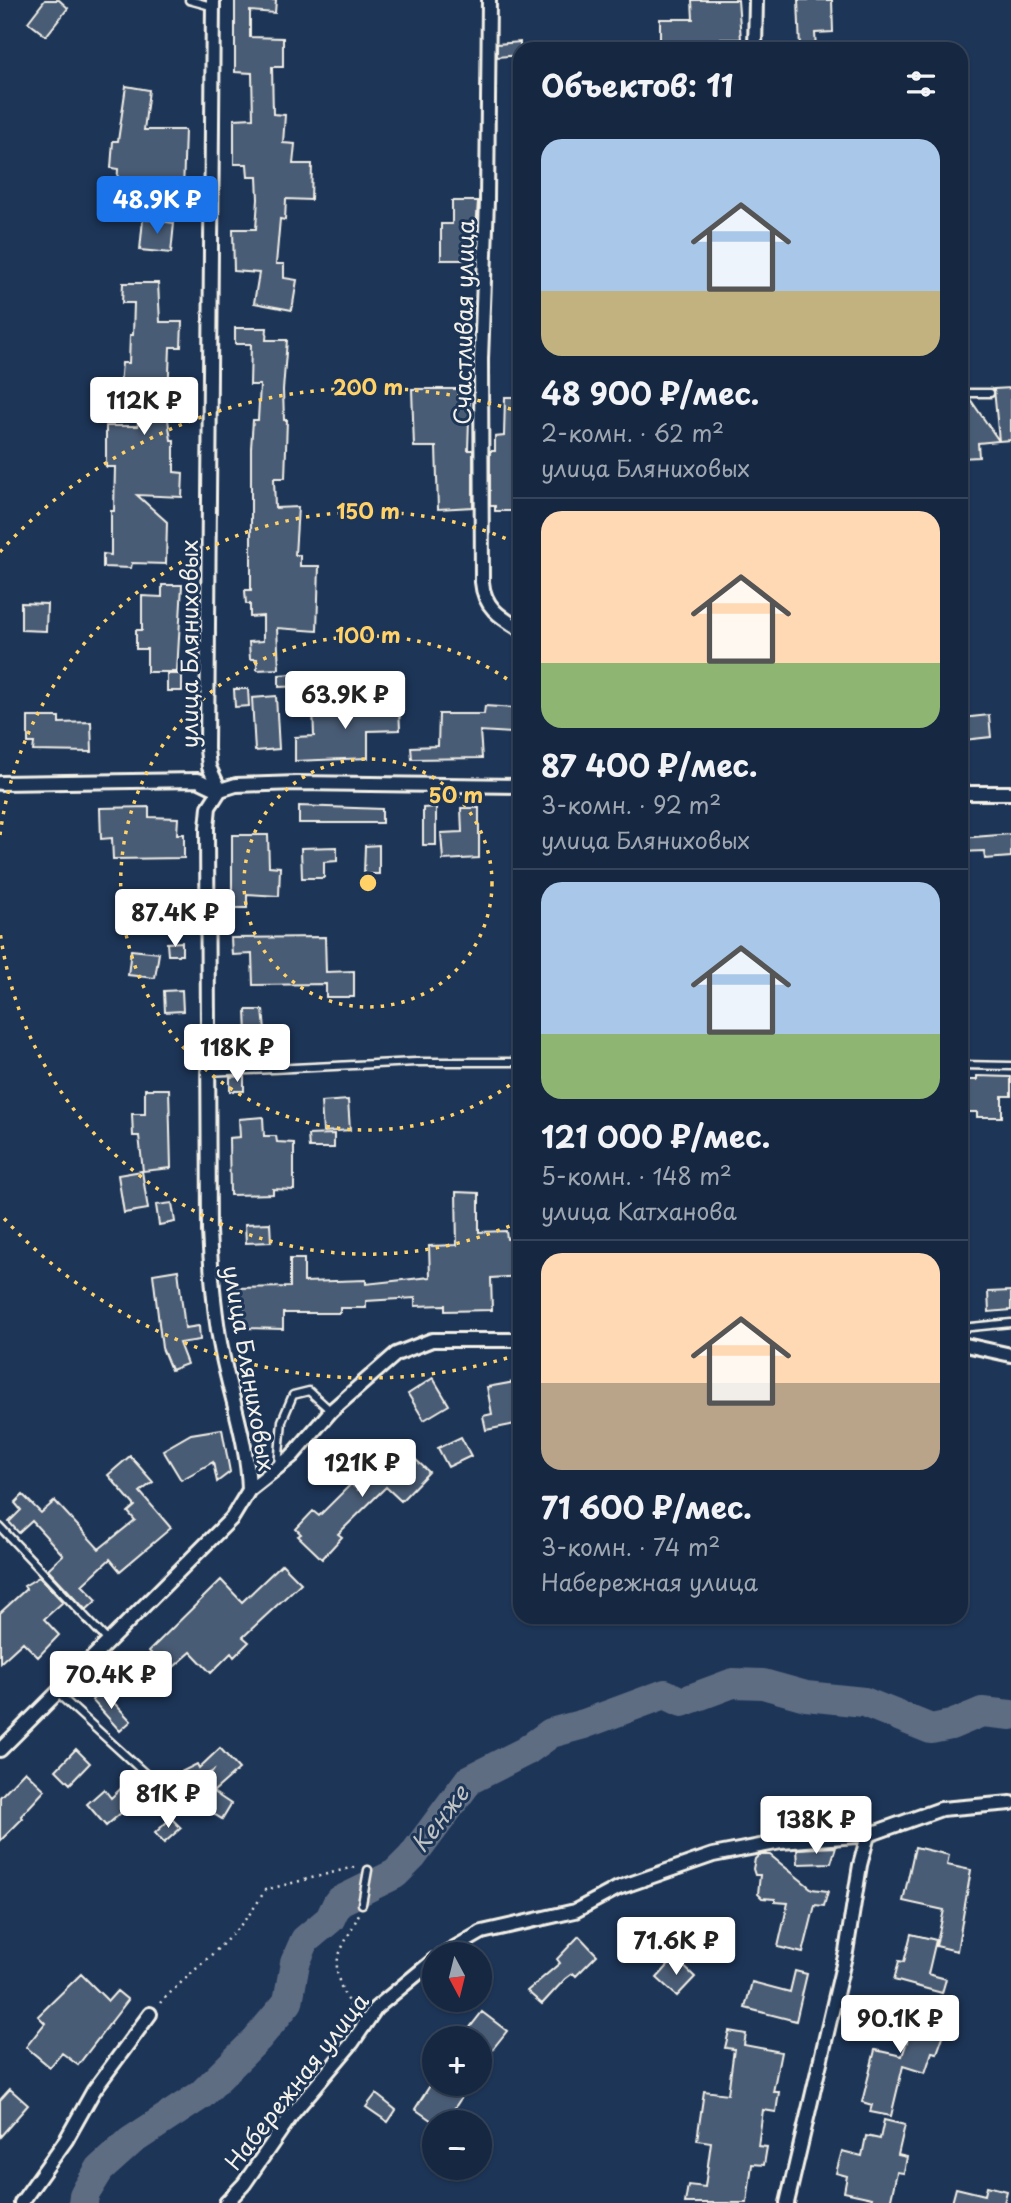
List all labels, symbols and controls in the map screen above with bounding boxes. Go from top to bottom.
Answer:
text: Объектов: 11 [541,62,734,107]
icon: filters [902,65,940,103]
pin: 48.9K ₽ [92,176,222,236]
text: 48.9K ₽ [113,181,201,216]
icon: home [678,184,804,310]
street label: Счастливая улица [444,218,482,425]
text: 200 m [333,370,403,402]
text: 48 900 ₽/мес. [541,370,759,415]
pin: 112K ₽ [87,378,201,437]
text: 112K ₽ [106,382,182,417]
text: 2-комн. · 62 m² [541,415,724,450]
text: улица Бляниховых [541,450,750,485]
text: 150 m [336,494,400,526]
street label: улица Бляниховых [171,540,206,748]
icon: home [678,556,804,682]
text: 100 m [335,618,401,650]
pin: 63.9K ₽ [280,672,410,731]
text: 63.9K ₽ [301,676,389,711]
text: 87 400 ₽/мес. [541,742,757,787]
text: 50 m [429,778,483,810]
text: 3-комн. · 92 m² [541,787,721,822]
text: улица Бляниховых [541,822,750,857]
centre of rings [356,871,380,895]
pin: 87.4K ₽ [110,890,240,949]
text: 87.4K ₽ [131,894,219,929]
icon: home [678,927,804,1053]
pin: 118K ₽ [180,1024,294,1084]
text: 118K ₽ [200,1029,274,1064]
text: 121 000 ₽/мес. [541,1113,770,1158]
text: 5-комн. · 148 m² [541,1158,732,1193]
text: улица Катханова [541,1193,737,1228]
street label: улица Бляниховых [215,1262,285,1474]
icon: home [678,1298,804,1424]
pin: 121K ₽ [305,1440,419,1499]
text: 121K ₽ [324,1444,400,1479]
text: 71 600 ₽/мес. [541,1484,752,1529]
text: 3-комн. · 74 m² [541,1529,720,1564]
text: Набережная улица [541,1564,758,1599]
pin: 70.4K ₽ [46,1652,176,1711]
text: 70.4K ₽ [66,1656,156,1691]
pin: 81K ₽ [119,1770,217,1830]
text: 81K ₽ [136,1775,200,1810]
water label: Кенже [401,1776,477,1859]
pin: 138K ₽ [759,1797,873,1856]
text: 138K ₽ [776,1801,856,1836]
pin: 71.6K ₽ [611,1918,741,1977]
text: 71.6K ₽ [633,1922,719,1957]
north arrow [422,1942,492,2012]
map controls [422,1942,492,2180]
street label: Набережная улица [215,1984,377,2177]
pin: 90.1K ₽ [835,1996,965,2055]
text: 90.1K ₽ [857,2000,943,2035]
button: + [422,2026,492,2096]
button: − [422,2110,492,2180]

